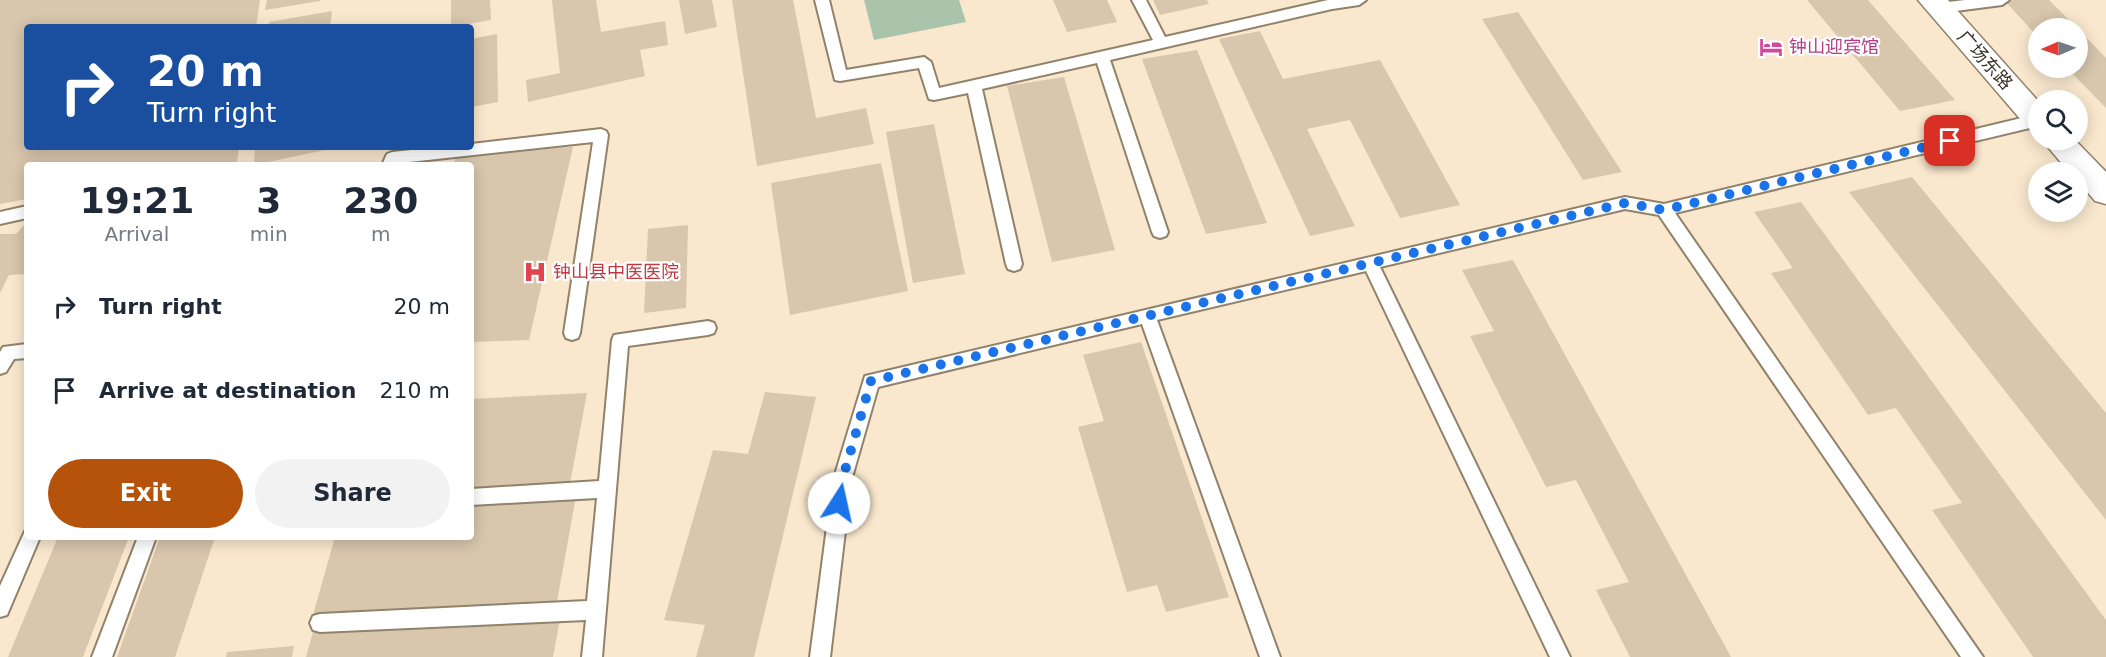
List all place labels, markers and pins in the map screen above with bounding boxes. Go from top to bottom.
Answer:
hotel icon: 钟山迎宾馆 [1758,34,1784,60]
place label: 钟山迎宾馆 [1789,36,1879,57]
pin [1924,115,1975,166]
hospital icon: 钟山县中医医院 [522,259,548,285]
place label: 钟山县中医医院 [553,261,679,282]

